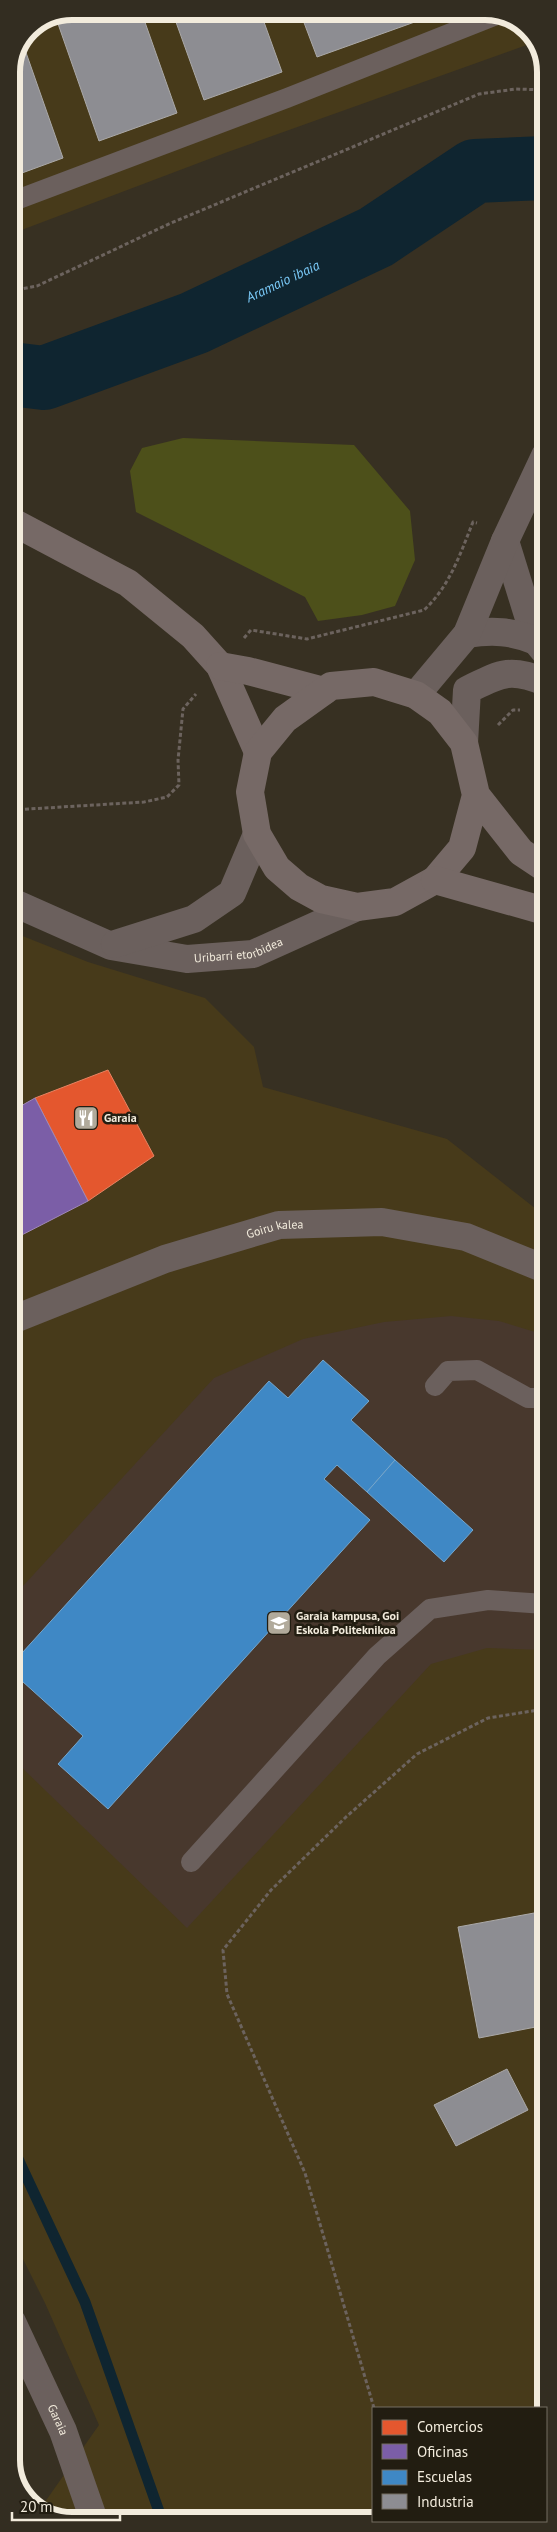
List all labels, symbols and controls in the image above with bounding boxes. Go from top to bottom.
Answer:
water label: Aramaio ibaia [242,256,322,307]
street label: Uribarri etorbidea [193,934,285,965]
restaurant icon: Garaia [73,1105,99,1131]
place label: Garaia [104,1110,137,1125]
street label: Goiru kalea [244,1216,304,1241]
place label: Garaia kampusa, Goi Eskola Politeknikoa [296,1608,399,1637]
school or university icon: Garaia kampusa, Goi Eskola Politeknikoa [266,1610,292,1636]
street label: Garaia [45,2402,72,2437]
legend [372,2407,547,2522]
text: Comercios [417,2417,483,2436]
text: Oficinas [417,2442,468,2461]
text: Escuelas [417,2467,472,2486]
scale bar [12,2490,120,2522]
text: Industria [417,2492,474,2511]
text: 20 m [20,2497,53,2516]

